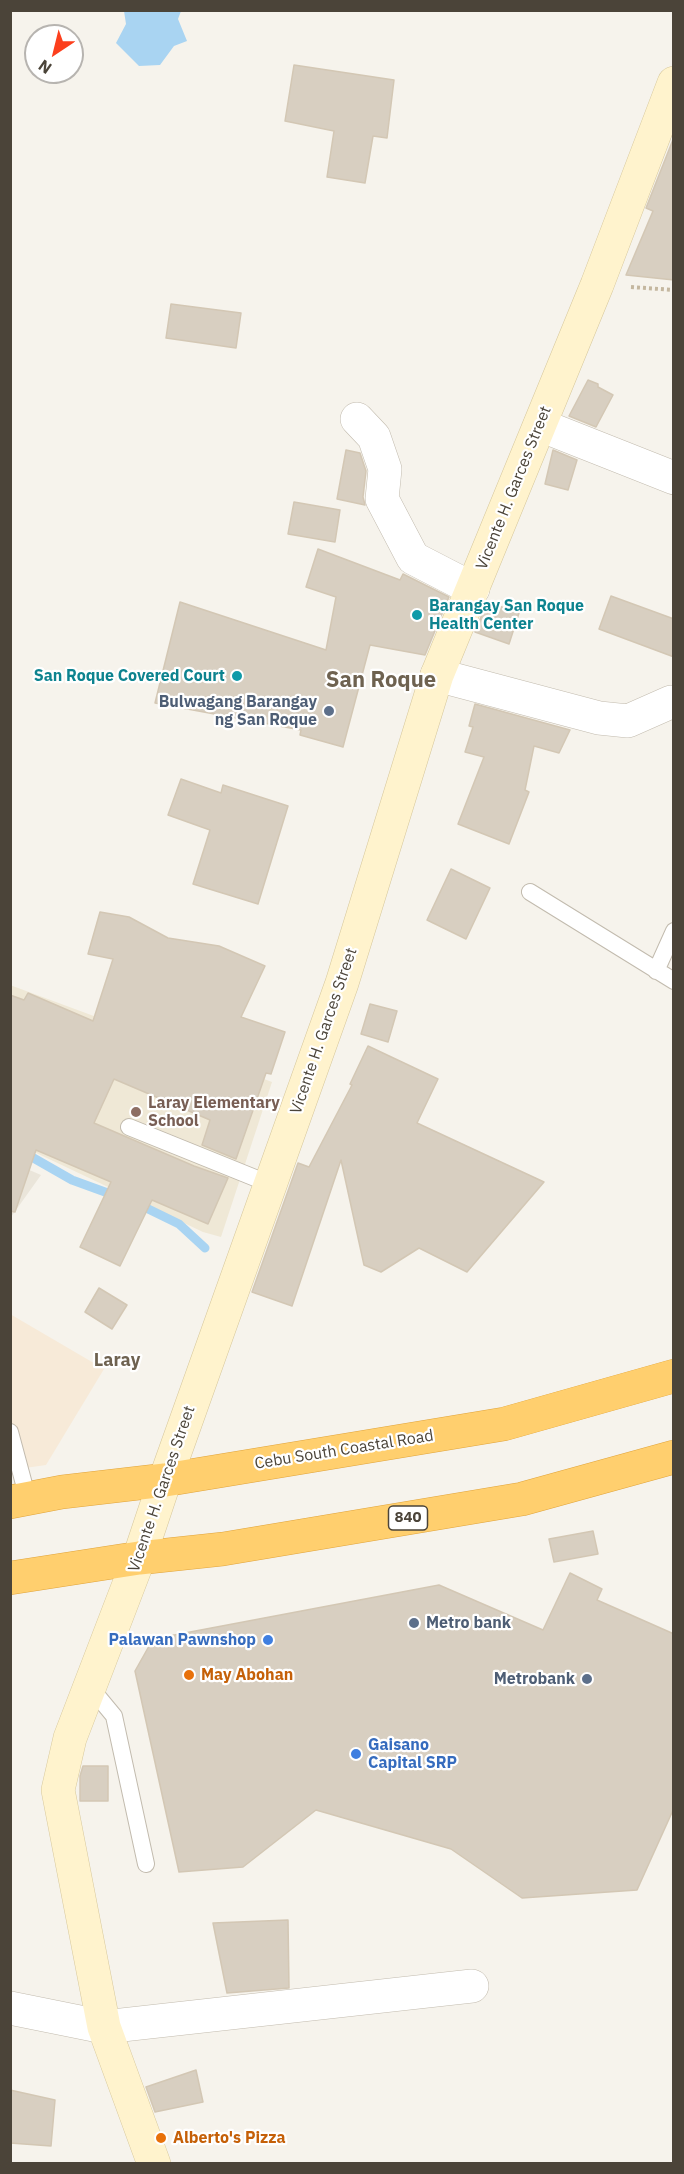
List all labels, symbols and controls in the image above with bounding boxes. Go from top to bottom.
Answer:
north arrow [24,24,84,84]
text: N [34,56,55,79]
street label: Vicente H. Garces Street [472,403,556,573]
place label: Barangay San Roque Health Center [429,596,584,634]
marker: Barangay San Roque Health Center [410,608,424,622]
place label: San Roque Covered Court [34,666,225,686]
district label: San Roque [326,668,436,694]
marker: San Roque Covered Court [230,669,244,683]
place label: Bulwagang Barangay ng San Roque [159,692,317,730]
marker: Bulwagang Barangay ng San Roque [322,704,336,718]
street label: Vicente H. Garces Street [286,945,362,1117]
place label: Laray Elementary School [148,1093,280,1131]
marker: Laray Elementary School [129,1105,143,1119]
district label: Laray [94,1350,140,1372]
street label: Vicente H. Garces Street [124,1403,200,1575]
street label: Cebu South Coastal Road [253,1426,435,1474]
road number: 840 [388,1506,428,1530]
place label: Metro bank [426,1613,511,1633]
marker: Metro bank [407,1616,421,1630]
place label: Palawan Pawnshop [109,1630,256,1650]
marker: Palawan Pawnshop [261,1633,275,1647]
place label: May Abohan [201,1665,293,1685]
marker: May Abohan [182,1668,196,1682]
place label: Metrobank [494,1669,575,1689]
marker: Metrobank [580,1672,594,1686]
place label: Gaisano Capital SRP [368,1735,457,1773]
marker: Gaisano Capital SRP [349,1747,363,1761]
place label: Alberto's Pizza [173,2128,286,2148]
marker: Alberto's Pizza [154,2131,168,2145]

